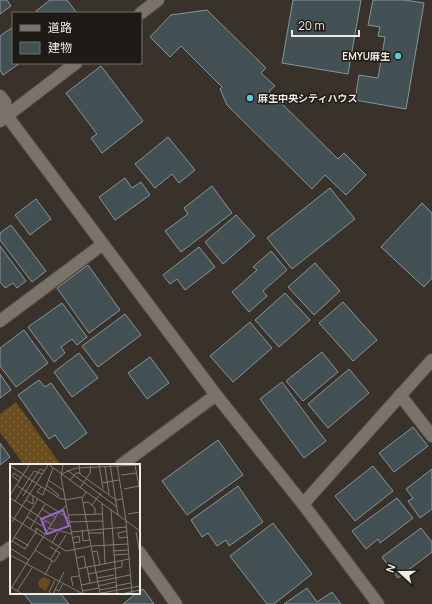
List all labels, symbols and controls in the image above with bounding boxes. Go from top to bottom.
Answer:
legend [12,12,142,64]
scale bar [292,12,359,38]
text: 20 m [298,17,325,34]
text: 道路 [48,19,72,36]
text: 建物 [48,39,72,56]
place label: EMYU麻生 [342,49,390,63]
marker: EMYU麻生 [393,51,403,61]
place label: 麻生中央シティハウス [258,91,357,105]
marker: 麻生中央シティハウス [245,93,255,103]
inset map [10,464,140,594]
north arrow [380,552,420,592]
text: N [382,562,399,575]

